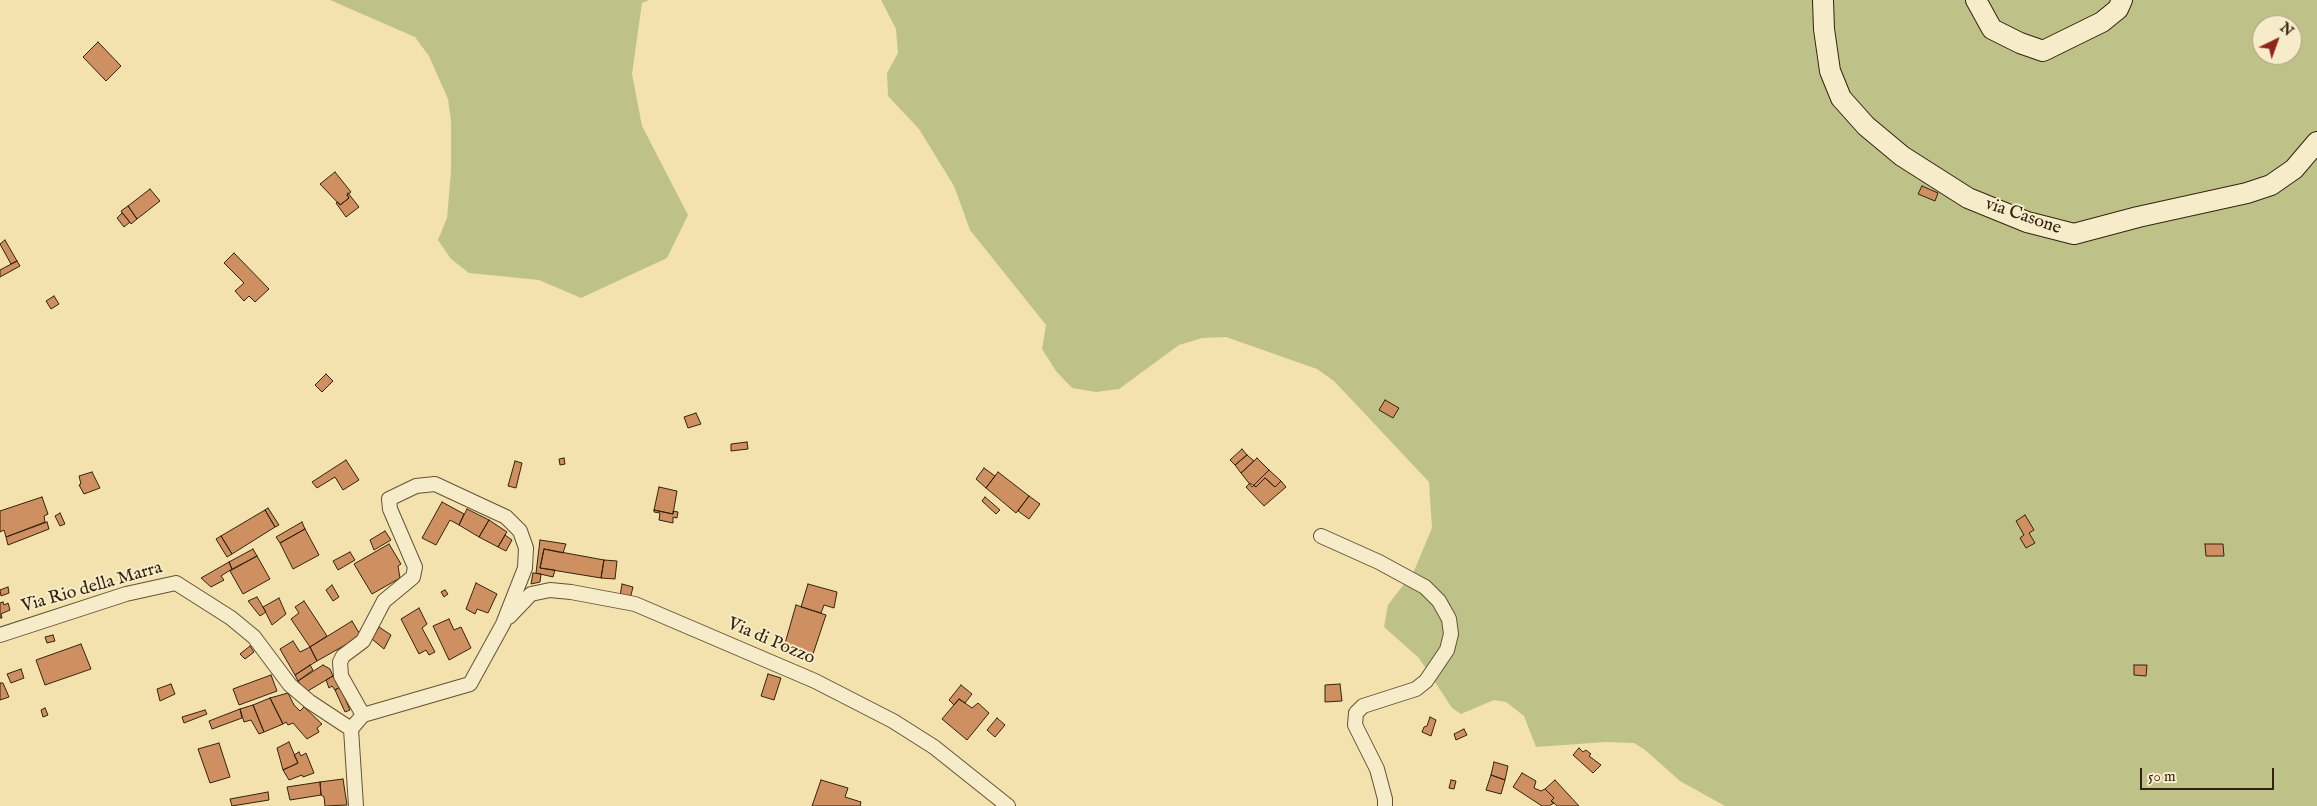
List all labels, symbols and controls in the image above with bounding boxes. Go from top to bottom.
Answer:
north arrow [2252,15,2302,65]
text: N [2276,19,2297,40]
street label: via Casone [1982,194,2064,240]
street label: Via Rio della Marra [19,558,165,618]
street label: Via di Pozzo [724,614,818,670]
scale bar [2142,758,2276,790]
text: 50 m [2148,767,2176,786]

